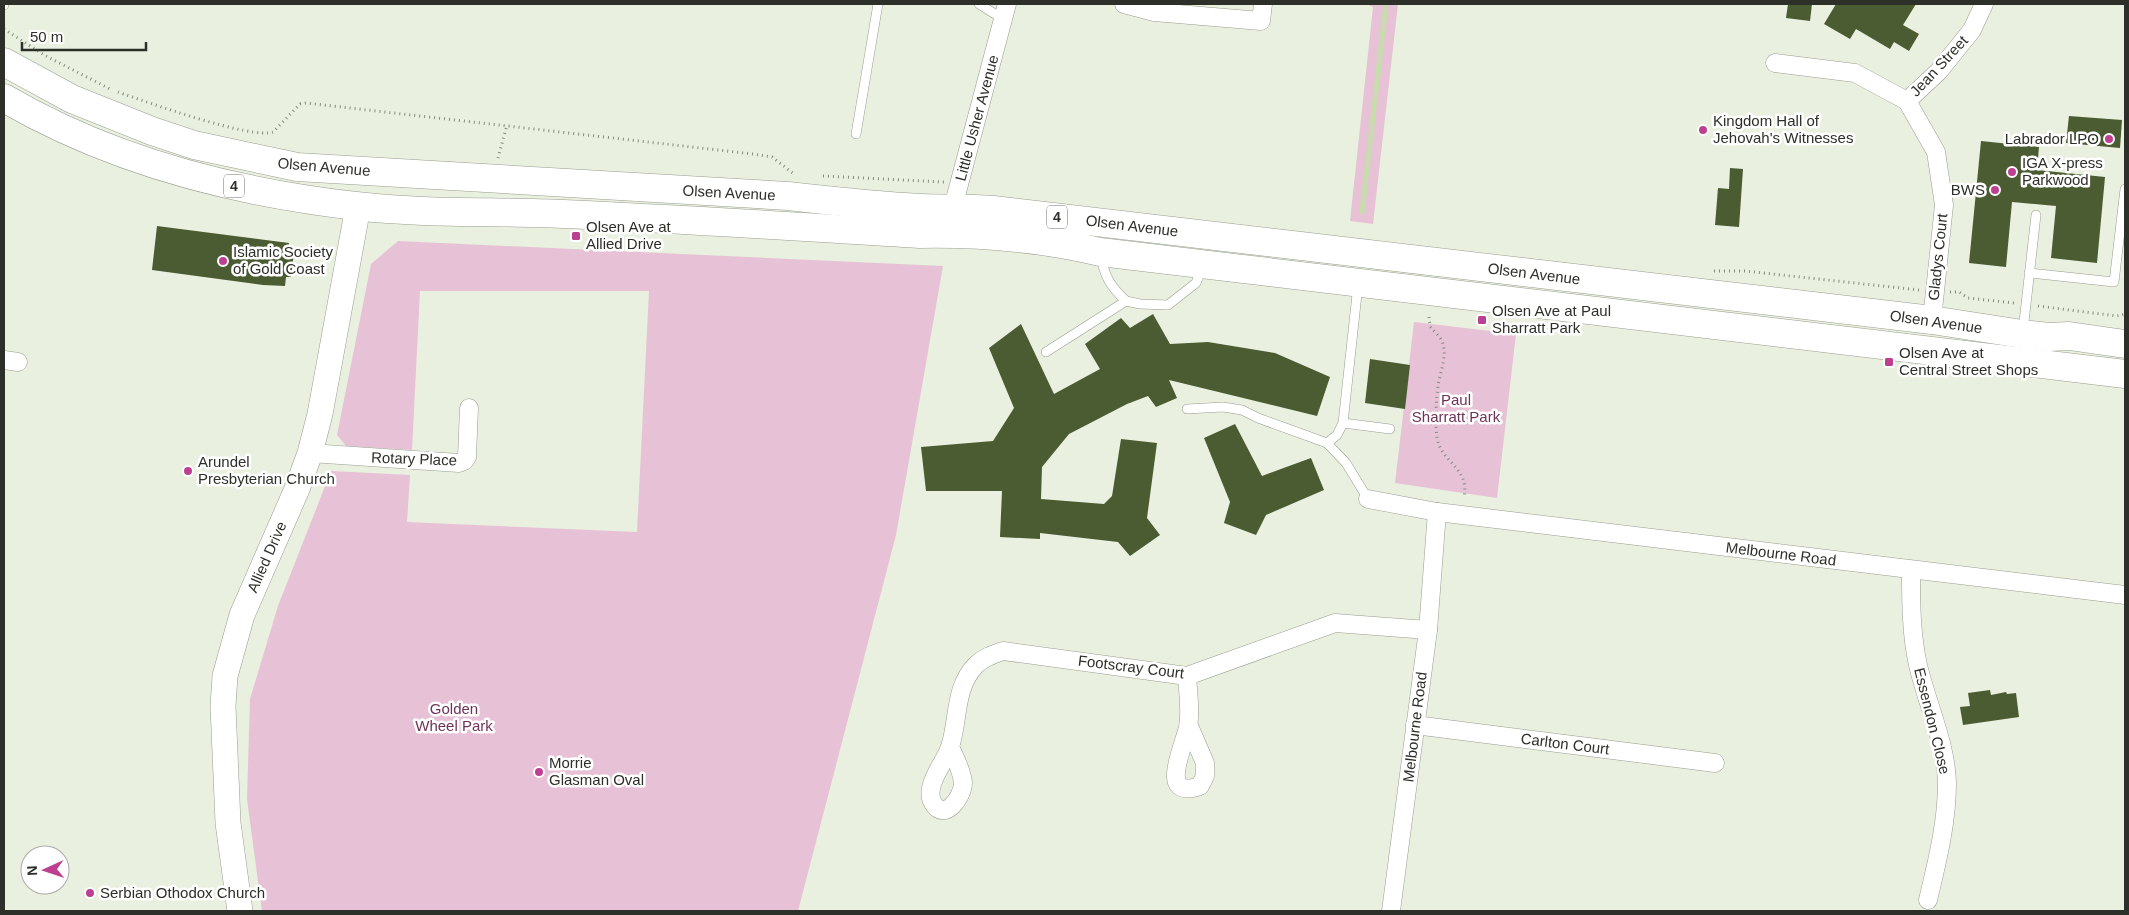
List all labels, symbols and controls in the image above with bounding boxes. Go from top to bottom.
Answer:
scale bar [22,20,146,52]
text: 50 m [30,28,63,45]
street label: Jean Street [1906,31,1972,100]
street label: Little Usher Avenue [952,53,1002,183]
place label: Kingdom Hall of Jehovah's Witnesses [1713,112,1853,146]
marker: Kingdom Hall of Jehovah's Witnesses [1697,124,1709,136]
place label: Labrador LPO [2005,130,2099,147]
marker: Labrador LPO [2103,133,2115,145]
street label: Olsen Avenue [277,154,371,179]
place label: IGA X-press Parkwood [2022,154,2103,188]
marker: IGA X-press Parkwood [2006,166,2018,178]
road number: 4 [224,175,244,198]
place label: BWS [1951,181,1985,198]
street label: Olsen Avenue [682,182,776,203]
marker: BWS [1989,184,2001,196]
road number: 4 [1047,206,1067,228]
street label: Olsen Avenue [1085,211,1179,240]
street label: Gladys Court [1924,212,1951,301]
place label: Olsen Ave at Allied Drive [586,218,672,252]
marker: Olsen Ave at Allied Drive [570,230,582,242]
place label: Islamic Society of Gold Coast [233,243,334,277]
marker: Islamic Society of Gold Coast [217,255,229,267]
street label: Olsen Avenue [1487,259,1581,288]
place label: Olsen Ave at Paul Sharratt Park [1492,302,1611,336]
street label: Olsen Avenue [1889,307,1983,336]
marker: Olsen Ave at Paul Sharratt Park [1476,314,1488,326]
place label: Olsen Ave at Central Street Shops [1899,344,2038,378]
marker: Olsen Ave at Central Street Shops [1883,356,1895,368]
park label: Paul Sharratt Park [1412,391,1501,425]
street label: Rotary Place [371,449,457,468]
place label: Arundel Presbyterian Church [198,453,335,487]
marker: Arundel Presbyterian Church [182,465,194,477]
street label: Allied Drive [243,519,290,595]
street label: Melbourne Road [1725,538,1837,569]
street label: Footscray Court [1077,652,1186,682]
street label: Essendon Close [1911,666,1954,776]
street label: Melbourne Road [1399,671,1430,783]
park label: Golden Wheel Park [415,700,493,734]
street label: Carlton Court [1520,730,1611,757]
place label: Morrie Glasman Oval [549,754,644,788]
marker: Morrie Glasman Oval [533,766,545,778]
north arrow [20,845,70,895]
text: N [24,865,40,876]
place label: Serbian Othodox Church [100,884,265,901]
marker: Serbian Othodox Church [84,887,96,899]

